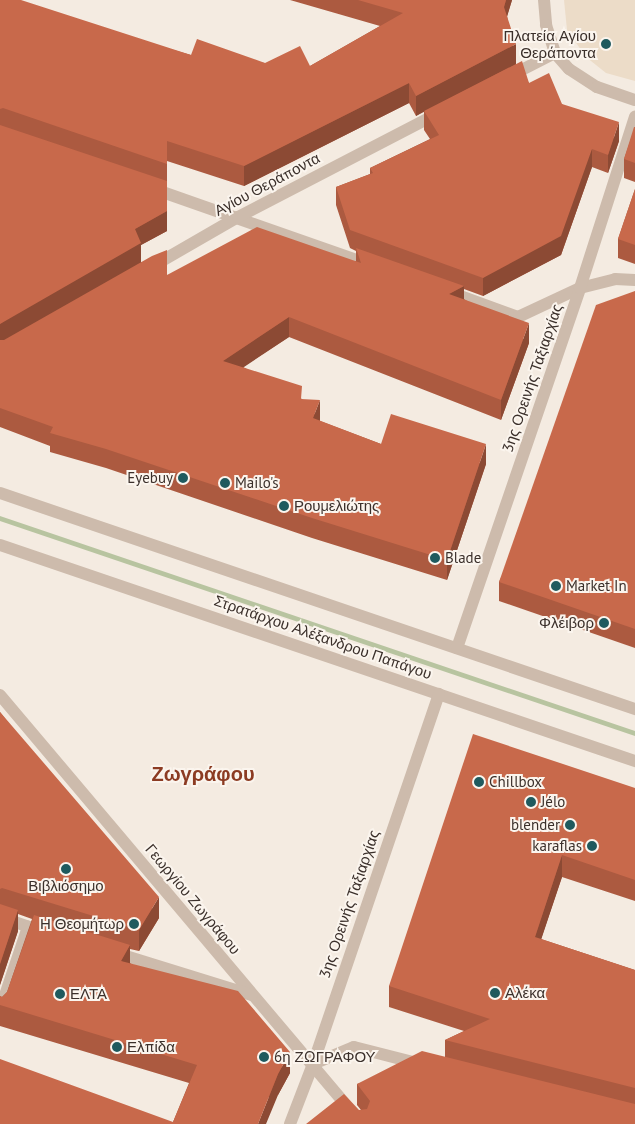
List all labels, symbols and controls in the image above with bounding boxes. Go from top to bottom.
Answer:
place label: Πλατεία Αγίου Θεράποντα [503,26,596,61]
marker: Πλατεία Αγίου Θεράποντα [600,38,612,50]
street label: Αγίου Θεράποντα [211,149,323,219]
street label: 3ης Ορεινής Ταξιαρχίας [498,302,566,454]
place label: Eyebuy [127,469,173,487]
marker: Eyebuy [177,472,189,484]
place label: Mailo's [235,474,279,492]
marker: Mailo's [219,477,231,489]
place label: Ρουμελιώτης [294,497,379,515]
marker: Ρουμελιώτης [278,500,290,512]
place label: Blade [445,549,481,567]
marker: Blade [429,552,441,564]
place label: Market In [566,577,627,595]
marker: Market In [550,580,562,592]
street label: Στρατάρχου Αλέξανδρου Παπάγου [212,591,434,683]
place label: Φλέιβορ [539,614,594,632]
marker: Φλέιβορ [598,617,610,629]
district label: Ζωγράφου [151,762,255,786]
place label: Chillbox [489,773,542,791]
marker: Chillbox [473,776,485,788]
place label: Jélo [541,793,565,811]
marker: Jélo [525,796,537,808]
place label: blender [511,816,560,834]
marker: blender [564,819,576,831]
street label: 3ης Ορεινής Ταξιαρχίας [315,828,383,980]
place label: karaflas [532,837,582,855]
street label: Γεωργίου Ζωγράφου [142,840,244,958]
marker: karaflas [586,840,598,852]
marker: Βιβλιόσημο [60,863,72,875]
place label: Βιβλιόσημο [28,877,104,895]
place label: Η Θεομήτωρ [40,915,124,933]
marker: Η Θεομήτωρ [128,918,140,930]
place label: Αλέκα [505,984,545,1002]
place label: ΕΛΤΑ [70,985,107,1003]
marker: Αλέκα [489,987,501,999]
marker: ΕΛΤΑ [54,988,66,1000]
place label: Ελπίδα [127,1038,175,1056]
marker: Ελπίδα [111,1041,123,1053]
place label: 6η ΖΩΓΡΑΦΟΥ [274,1048,376,1066]
marker: 6η ΖΩΓΡΑΦΟΥ [258,1051,270,1063]

